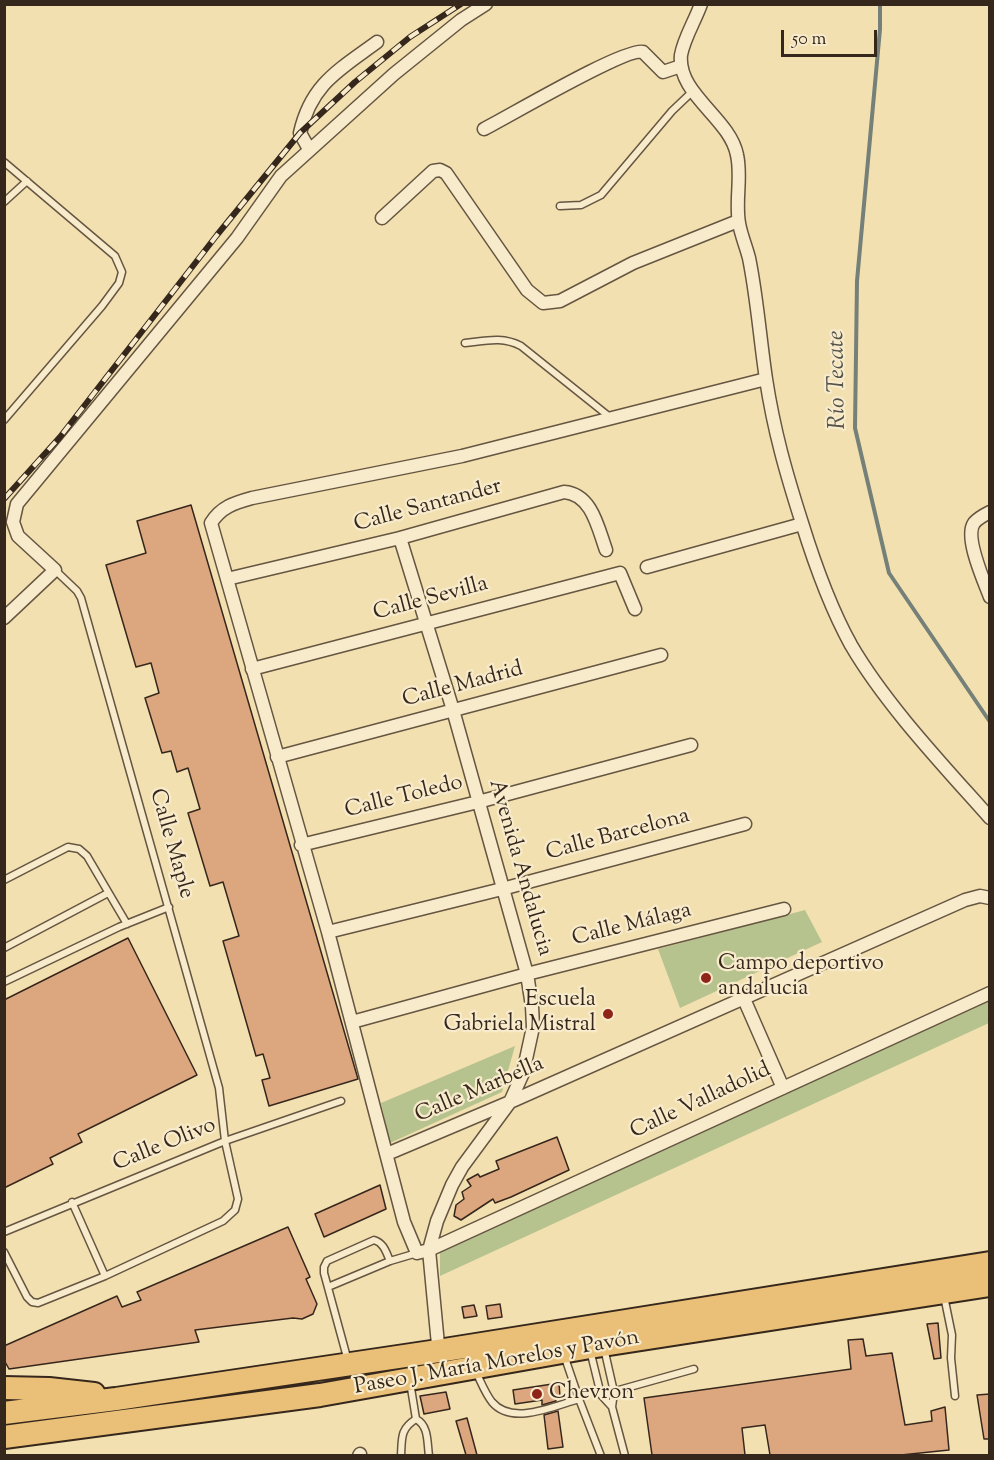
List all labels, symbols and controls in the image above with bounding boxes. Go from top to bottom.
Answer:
scale bar [784,18,880,56]
text: 50 m [792,27,826,53]
water label: Río Tecate [824,330,854,430]
street label: Calle Santander [351,475,505,539]
street label: Calle Sevilla [371,572,491,628]
street label: Calle Madrid [400,657,526,715]
street label: Calle Toledo [342,771,466,825]
street label: Avenida Andalucia [481,777,557,959]
street label: Calle Maple [142,786,198,902]
street label: Calle Barcelona [543,804,693,868]
street label: Calle Málaga [570,898,694,954]
place label: Campo deportivo andalucia [718,952,884,1004]
marker: Campo deportivo andalucia [699,971,713,985]
place label: Escuela Gabriela Mistral [443,988,596,1040]
marker: Escuela Gabriela Mistral [601,1007,615,1021]
street label: Calle Marbella [412,1052,548,1130]
street label: Calle Valladolid [626,1058,776,1146]
street label: Calle Olivo [110,1113,220,1179]
street label: Paseo J. María Morelos y Pavón [352,1326,642,1402]
place label: Chevron [549,1381,634,1407]
marker: Chevron [530,1387,544,1401]

